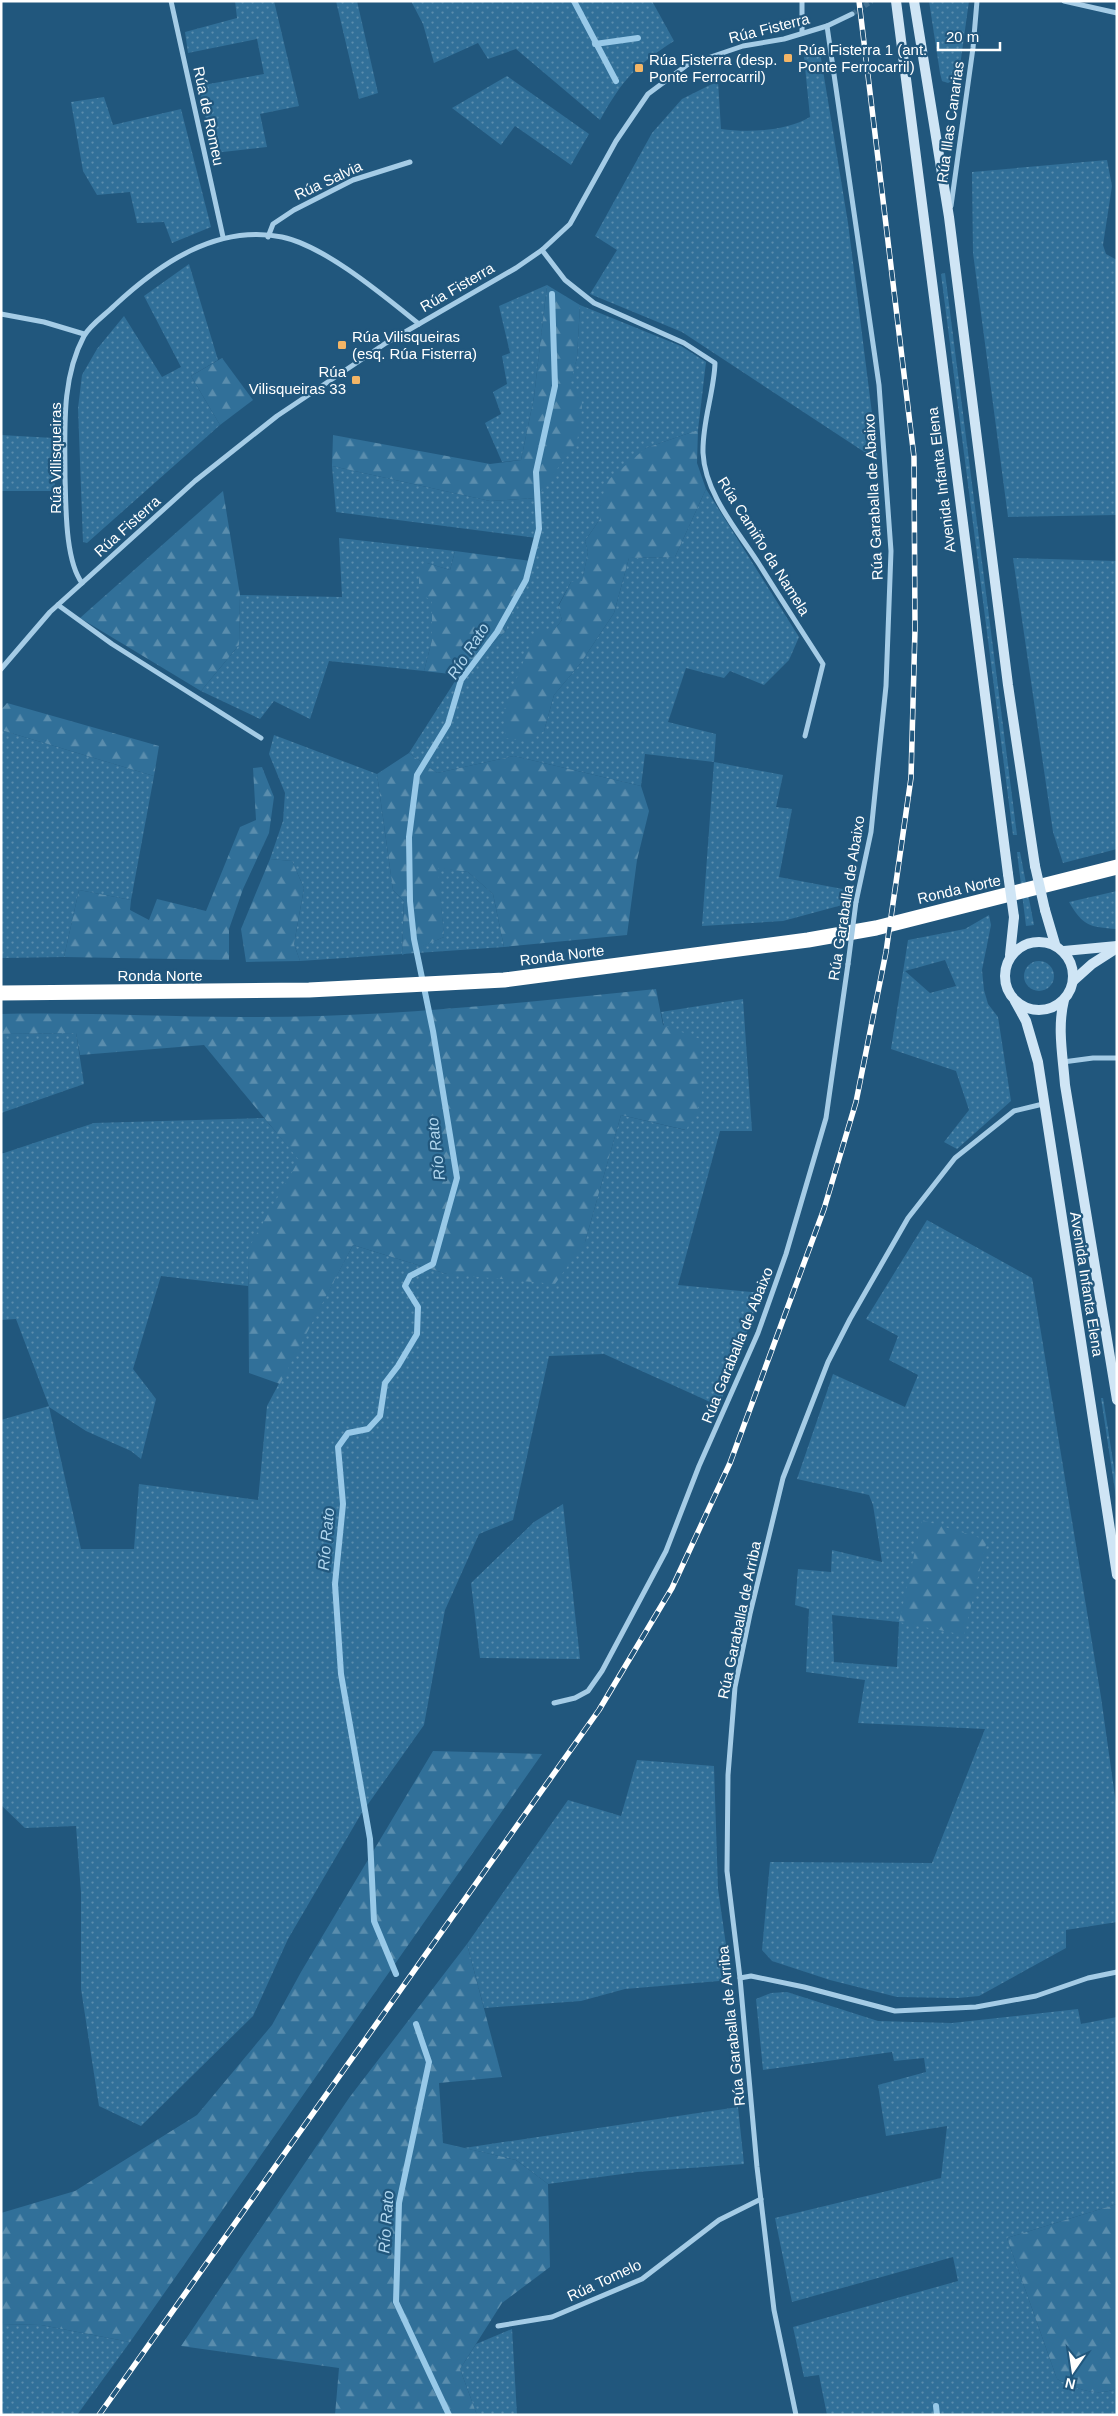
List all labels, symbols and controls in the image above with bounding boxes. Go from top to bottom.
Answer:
street label: Rúa Fisterra [727,10,812,46]
scale bar [938,20,1000,52]
text: 20 m [946,28,979,45]
place label: Rúa Fisterra 1 (ant. Ponte Ferrocarril) [798,41,927,75]
place label: Rúa Fisterra (desp. Ponte Ferrocarril) [649,51,777,85]
marker: Rúa Fisterra 1 (ant. Ponte Ferrocarril) [782,52,794,64]
street label: Rúa Illas Canarias [933,60,967,184]
marker: Rúa Fisterra (desp. Ponte Ferrocarril) [633,62,645,74]
street label: Rúa de Romeu [190,65,228,167]
street label: Rúa Salvia [292,157,365,203]
street label: Rúa Fisterra [417,259,498,315]
place label: Rúa Vilisqueiras (esq. Rúa Fisterra) [352,328,477,362]
marker: Rúa Vilisqueiras (esq. Rúa Fisterra) [336,339,348,351]
place label: Rúa Vilisqueiras 33 [249,363,347,397]
marker: Rúa Vilisqueiras 33 [350,374,362,386]
street label: Rúa Villisqueiras [47,402,64,514]
street label: Avenida Infanta Elena [924,406,958,554]
street label: Rúa Garaballa de Abaixo [860,413,886,581]
street label: Rúa Camiño da Namela [714,474,814,619]
street label: Rúa Fisterra [91,492,164,560]
water label: Río Rato [444,620,492,682]
street label: Rúa Garaballa de Abaixo [825,814,867,982]
street label: Ronda Norte [916,871,1002,907]
street label: Ronda Norte [519,941,605,969]
street label: Ronda Norte [117,967,203,984]
water label: Río Rato [424,1117,448,1181]
street label: Avenida Infanta Elena [1067,1210,1107,1358]
street label: Rúa Garaballa de Abaixo [698,1264,776,1426]
water label: Río Rato [315,1507,337,1571]
street label: Rúa Garaballa de Arriba [714,1539,764,1700]
street label: Rúa Garaballa de Arriba [714,1944,748,2107]
water label: Río Rato [375,2190,397,2254]
street label: Rúa Tomelo [564,2255,644,2305]
north arrow [1048,2346,1098,2396]
text: N [1063,2375,1077,2393]

